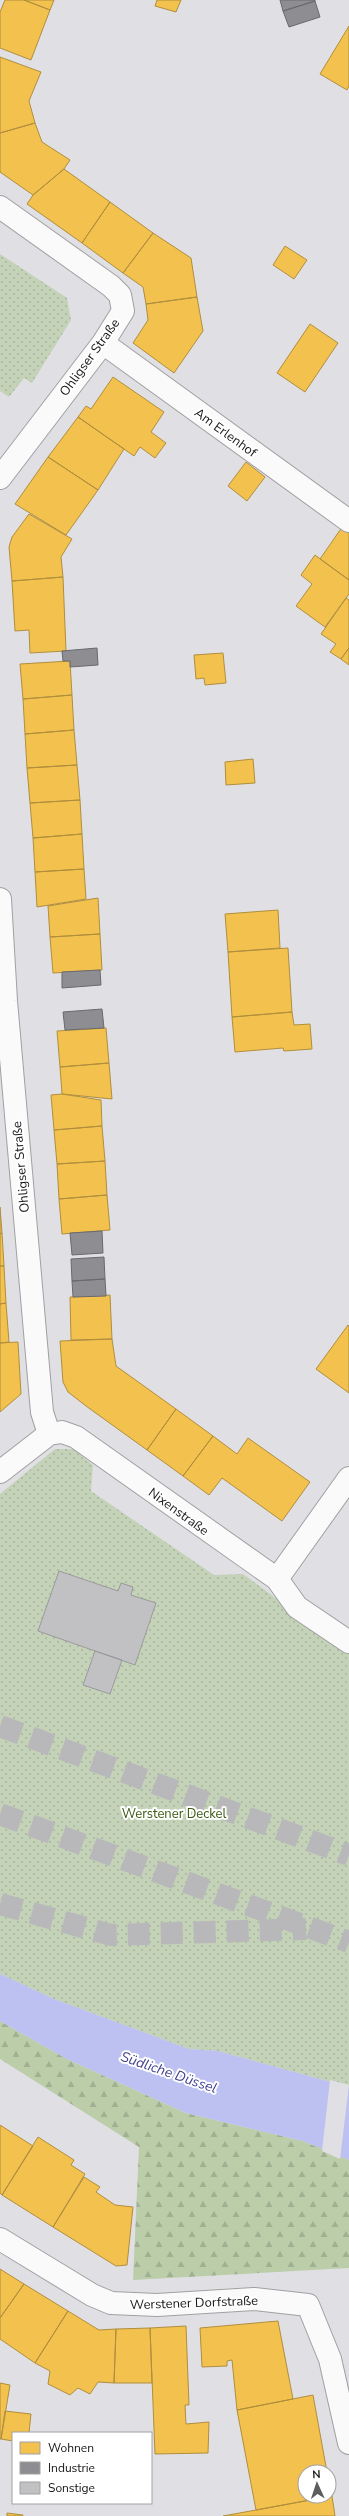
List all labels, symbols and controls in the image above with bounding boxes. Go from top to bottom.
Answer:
street label: Ohligser Straße [56,315,124,400]
street label: Am Erlenhof [191,404,261,462]
street label: Ohligser Straße [8,1120,34,1213]
street label: Nixenstraße [145,1484,212,1540]
park label: Werstener Deckel [122,1805,226,1823]
water label: Südliche Düssel [118,2047,220,2098]
street label: Werstener Dorfstraße [130,2292,258,2314]
legend [12,2432,152,2504]
text: Wohnen [48,2440,94,2456]
text: Industrie [48,2460,95,2476]
north arrow [297,2464,337,2504]
text: N [312,2467,321,2482]
text: Sonstige [48,2480,95,2496]

